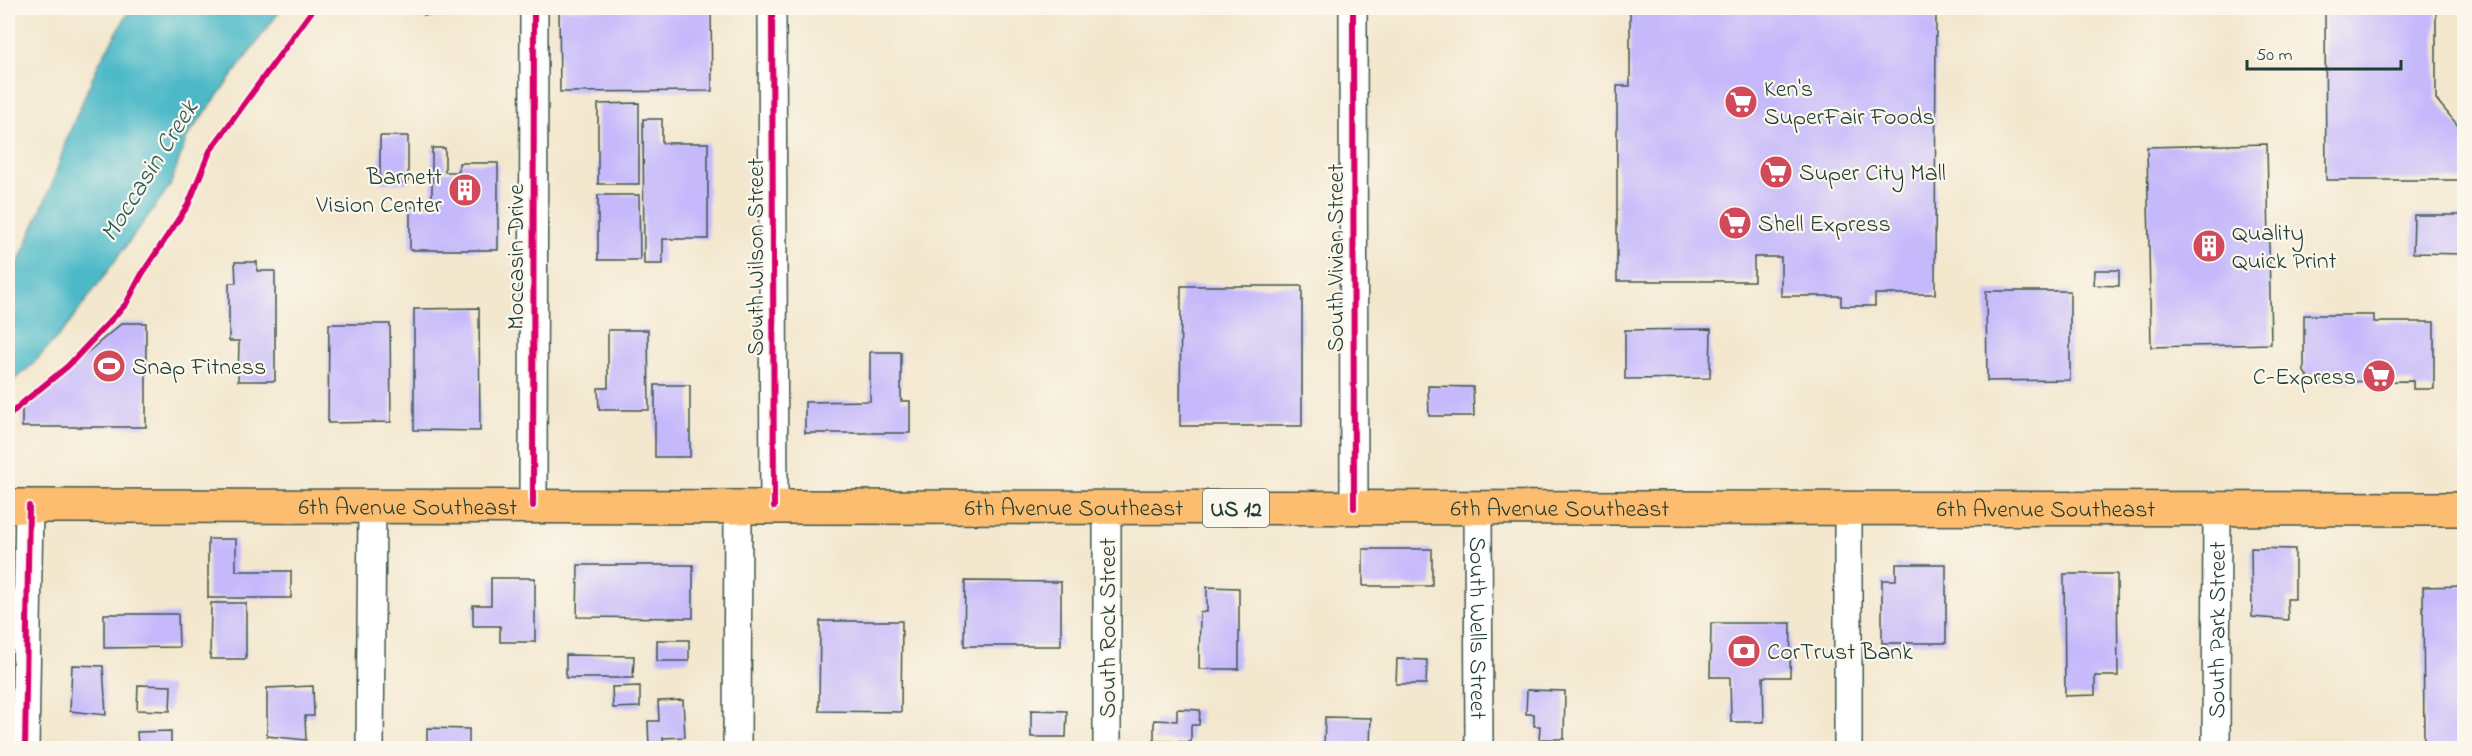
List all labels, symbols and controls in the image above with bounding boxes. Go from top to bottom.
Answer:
scale bar [2247,33,2402,71]
text: 50 m [2256,43,2293,69]
place label: Ken's SuperFair Foods [1764,73,1935,136]
supermarket icon: Ken's SuperFair Foods [1723,84,1759,120]
water label: Moccasin Creek [92,92,210,250]
supermarket icon: Super City Mall [1758,154,1794,190]
place label: Super City Mall [1799,157,1946,193]
street label: South Wilson Street [740,158,775,356]
place label: Barnett Vision Center [315,161,443,224]
street label: South Vivian Street [1320,164,1355,352]
building icon: Barnett Vision Center [447,172,483,208]
street label: Moccasin Drive [500,184,535,330]
supermarket icon: Shell Express [1717,205,1753,241]
place label: Shell Express [1758,208,1891,243]
place label: Quality Quick Print [2232,217,2337,280]
building icon: Quality Quick Print [2191,228,2227,264]
sports icon: Snap Fitness [91,348,127,384]
place label: Snap Fitness [132,351,266,386]
supermarket icon: C-Express [2361,358,2397,394]
place label: C-Express [2253,361,2356,396]
road number: US 12 [1203,489,1269,527]
street label: 6th Avenue Southeast [299,491,517,527]
street label: 6th Avenue Southeast [965,492,1183,527]
street label: 6th Avenue Southeast [1451,493,1669,528]
street label: 6th Avenue Southeast [1937,493,2155,529]
street label: South Wells Street [1458,536,1494,720]
street label: South Rock Street [1092,538,1127,718]
street label: South Park Street [2201,541,2237,719]
bank icon: CorTrust Bank [1726,633,1762,669]
place label: CorTrust Bank [1767,636,1913,671]

